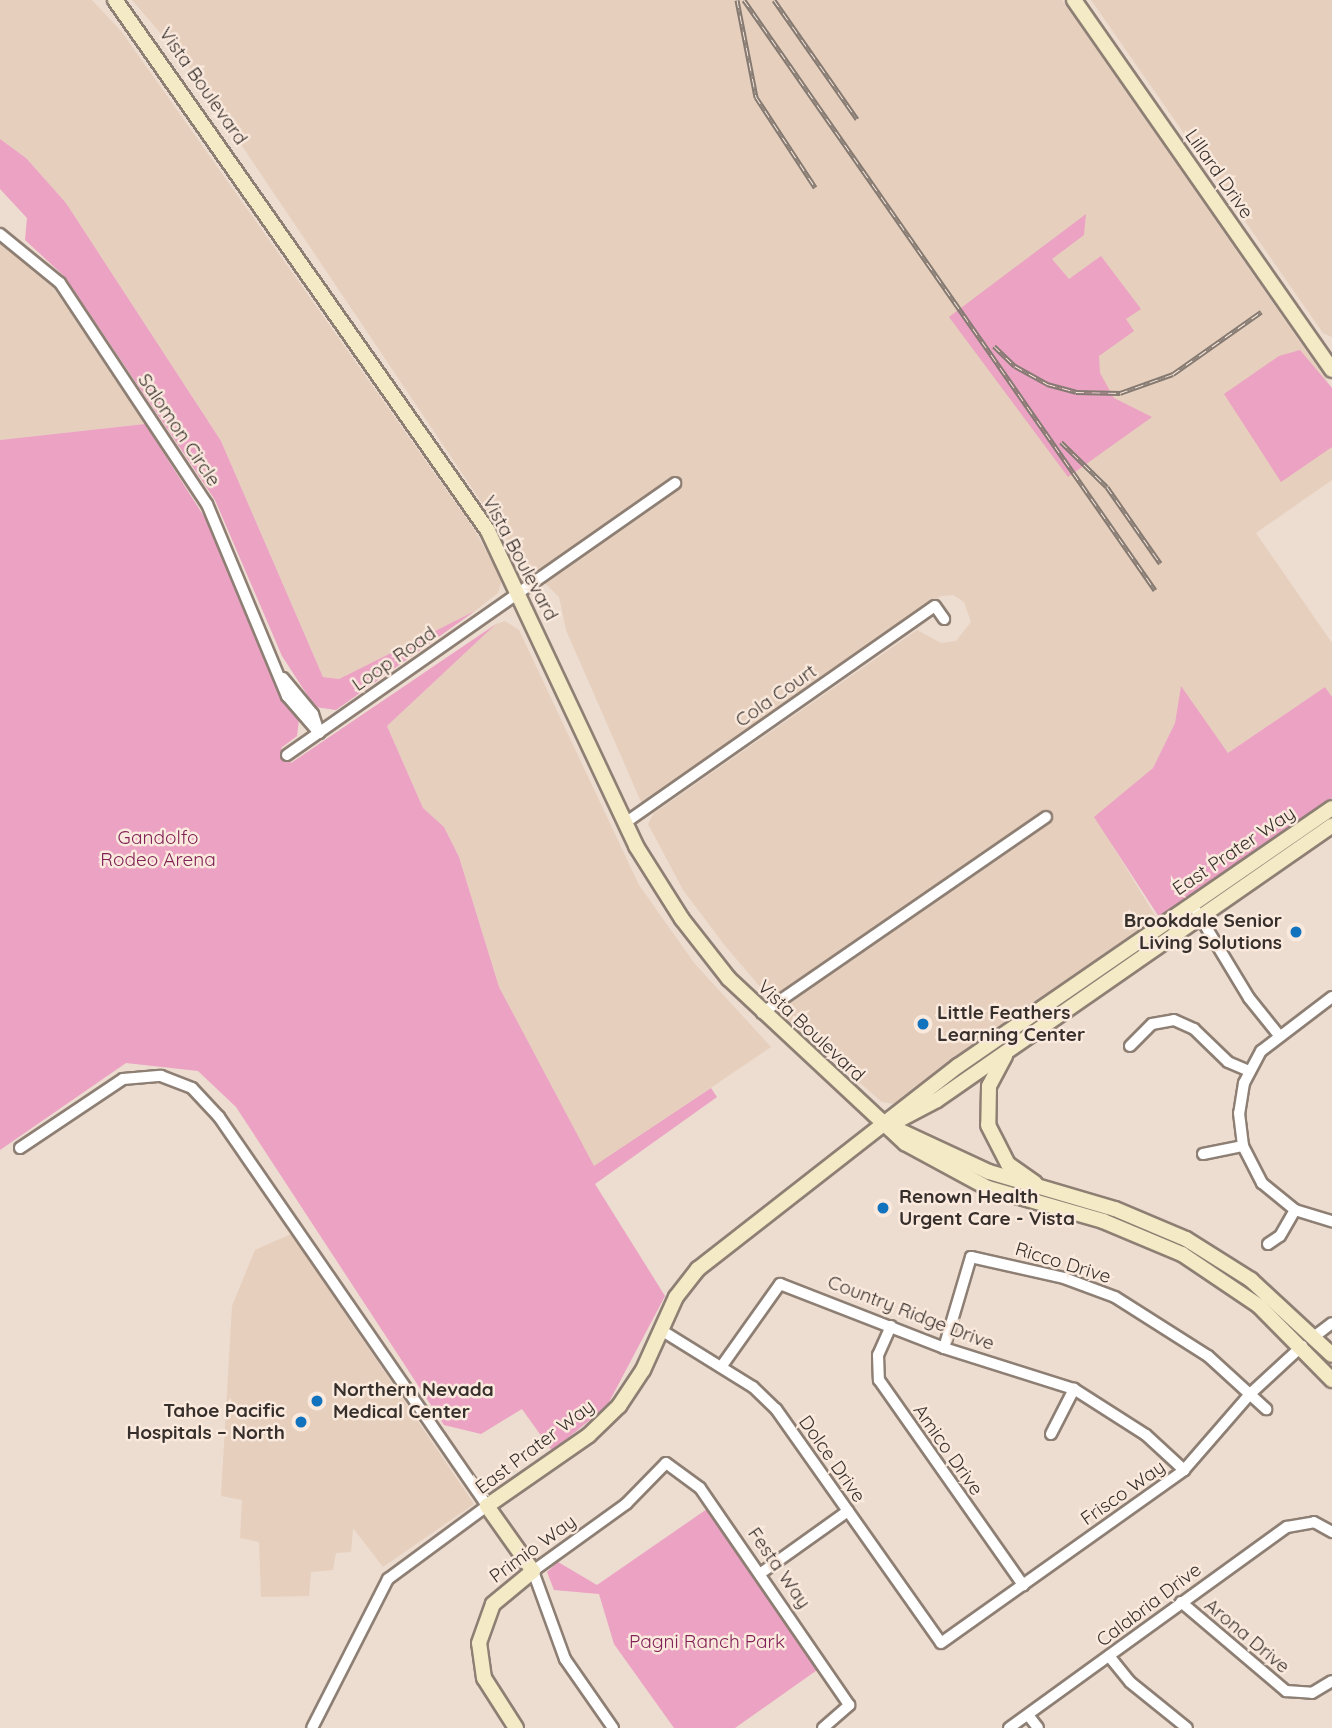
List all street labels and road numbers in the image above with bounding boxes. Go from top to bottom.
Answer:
street label: Vista Boulevard [154,23,252,149]
street label: Lillard Drive [1180,125,1258,223]
street label: Salomon Circle [133,369,225,491]
street label: Vista Boulevard [478,492,562,624]
street label: Loop Road [348,622,440,696]
street label: Cola Court [731,660,821,732]
street label: East Prater Way [1168,802,1300,900]
street label: Vista Boulevard [753,976,869,1086]
street label: Ricco Drive [1012,1238,1114,1288]
street label: Country Ridge Drive [824,1271,998,1355]
street label: East Prater Way [471,1395,599,1499]
street label: Amico Drive [908,1400,988,1500]
street label: Dolce Drive [794,1411,870,1507]
street label: Frisco Way [1076,1456,1170,1530]
street label: Primio Way [485,1510,581,1588]
street label: Festa Way [743,1523,815,1613]
street label: Calabria Drive [1092,1558,1206,1652]
street label: Arona Drive [1200,1594,1294,1678]

